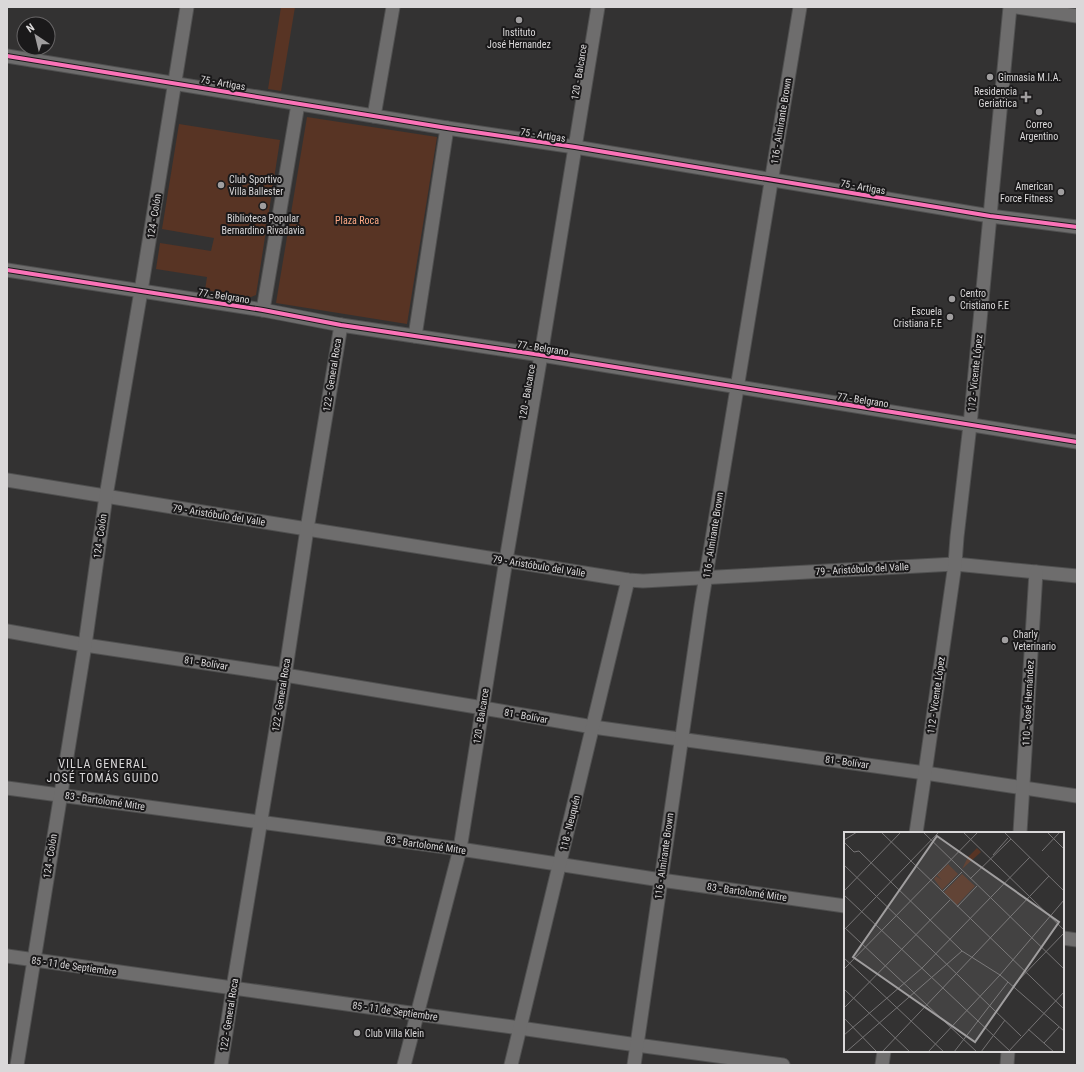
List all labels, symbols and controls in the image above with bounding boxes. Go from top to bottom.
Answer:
marker: Instituto José Hernandez [514,15,524,25]
north arrow [16,16,56,56]
text: N [24,21,37,35]
place label: Instituto José Hernandez [487,27,551,50]
street label: 120 - Balcarce [569,43,589,101]
marker: Gimnasia M.I.A. [985,72,995,82]
place label: Gimnasia M.I.A. [998,72,1061,83]
street label: 75 - Artigas [200,74,247,92]
street label: 116 - Almirante Brown [769,77,793,165]
place label: Residencia Geriatrica [974,86,1017,109]
marker: Residencia Geriatrica [1020,91,1032,103]
marker: Correo Argentino [1034,107,1044,117]
place label: Correo Argentino [1020,119,1058,142]
street label: 75 - Artigas [520,126,567,144]
place label: Club Sportivo Villa Ballester [229,174,283,197]
street label: 75 - Artigas [840,178,887,196]
marker: Club Sportivo Villa Ballester [216,180,226,190]
place label: American Force Fitness [1000,181,1053,204]
marker: American Force Fitness [1056,187,1066,197]
street label: 124 - Colón [145,193,163,239]
marker: Biblioteca Popular Bernardino Rivadavia [258,201,268,211]
place label: Biblioteca Popular Bernardino Rivadavia [222,213,305,236]
park label: Plaza Roca [335,215,379,226]
street label: 77 - Belgrano [198,287,250,305]
place label: Centro Cristiano F.E [960,288,1009,311]
marker: Centro Cristiano F.E [947,294,957,304]
place label: Escuela Cristiana F.E [893,306,942,329]
marker: Escuela Cristiana F.E [945,312,955,322]
street label: 112 - Vicente López [965,334,985,412]
street label: 122 - General Roca [321,337,343,412]
street label: 77 - Belgrano [517,339,569,357]
street label: 120 - Balcarce [517,363,537,421]
street label: 77 - Belgrano [837,391,889,409]
street label: 116 - Almirante Brown [701,491,725,579]
street label: 79 - Aristóbulo del Valle [172,502,266,528]
street label: 124 - Colón [91,513,109,559]
street label: 79 - Aristóbulo del Valle [492,553,586,579]
street label: 79 - Aristóbulo del Valle [815,561,909,577]
place label: Charly Veterinario [1013,629,1056,652]
marker: Charly Veterinario [1000,635,1010,645]
street label: 81 - Bolívar [183,654,229,672]
street label: 112 - Vicente López [925,656,947,734]
street label: 122 - General Roca [270,657,292,732]
street label: 110 - José Hernández [1020,660,1036,746]
street label: 120 - Balcarce [471,687,491,745]
street label: 81 - Bolívar [503,707,549,725]
street label: 81 - Bolívar [824,753,870,771]
district label: VILLA GENERAL JOSÉ TOMÁS GUIDO [47,757,159,785]
street label: 83 - Bartolomé Mitre [64,790,146,812]
street label: 118 - Neuquén [558,794,582,852]
street label: 116 - Almirante Brown [653,812,676,900]
inset map [844,832,1064,1052]
street label: 124 - Colón [41,833,59,879]
street label: 83 - Bartolomé Mitre [385,834,467,856]
street label: 83 - Bartolomé Mitre [706,881,788,903]
street label: 85 - 11 de Septiembre [31,955,118,977]
street label: 122 - General Roca [218,977,240,1052]
street label: 85 - 11 de Septiembre [352,1000,439,1022]
marker: Club Villa Klein [352,1028,362,1038]
place label: Club Villa Klein [365,1028,424,1039]

